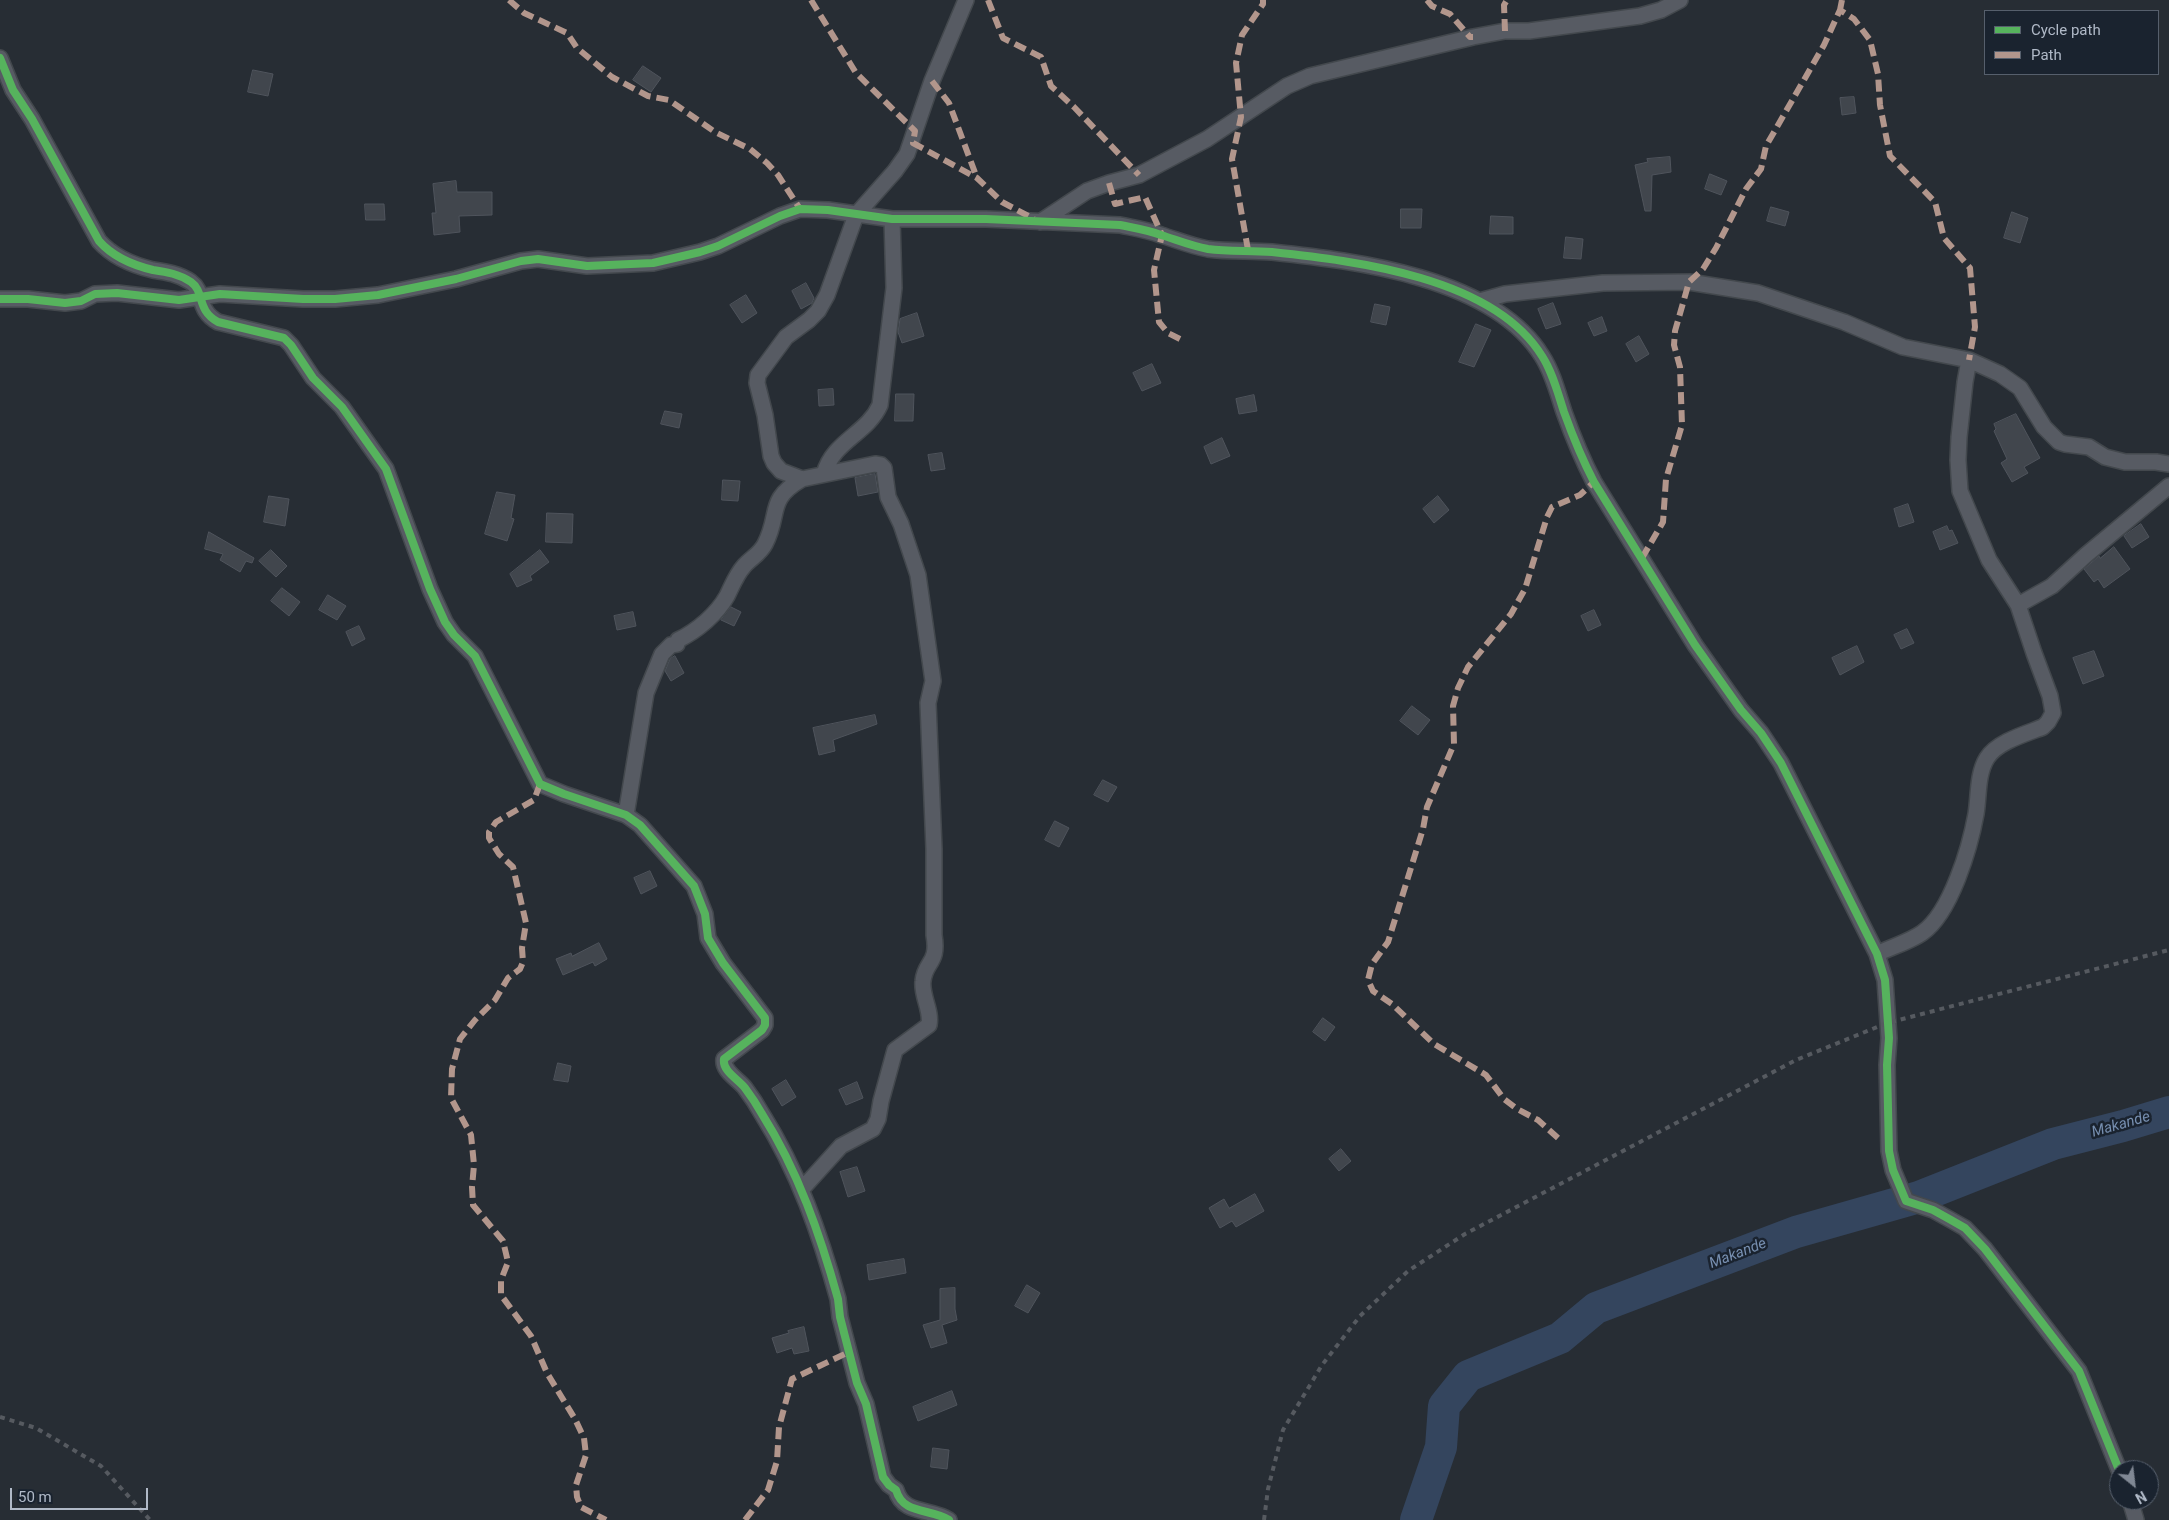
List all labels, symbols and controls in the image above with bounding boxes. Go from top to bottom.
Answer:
legend [1984,10,2159,75]
text: Cycle path [2031,21,2101,39]
text: Path [2031,46,2062,64]
water label: Makande [2090,1108,2152,1142]
water label: Makande [1707,1235,1769,1273]
north arrow [2109,1460,2159,1510]
scale bar [12,1478,150,1510]
text: 50 m [18,1488,52,1506]
text: N [2133,1488,2149,1507]

